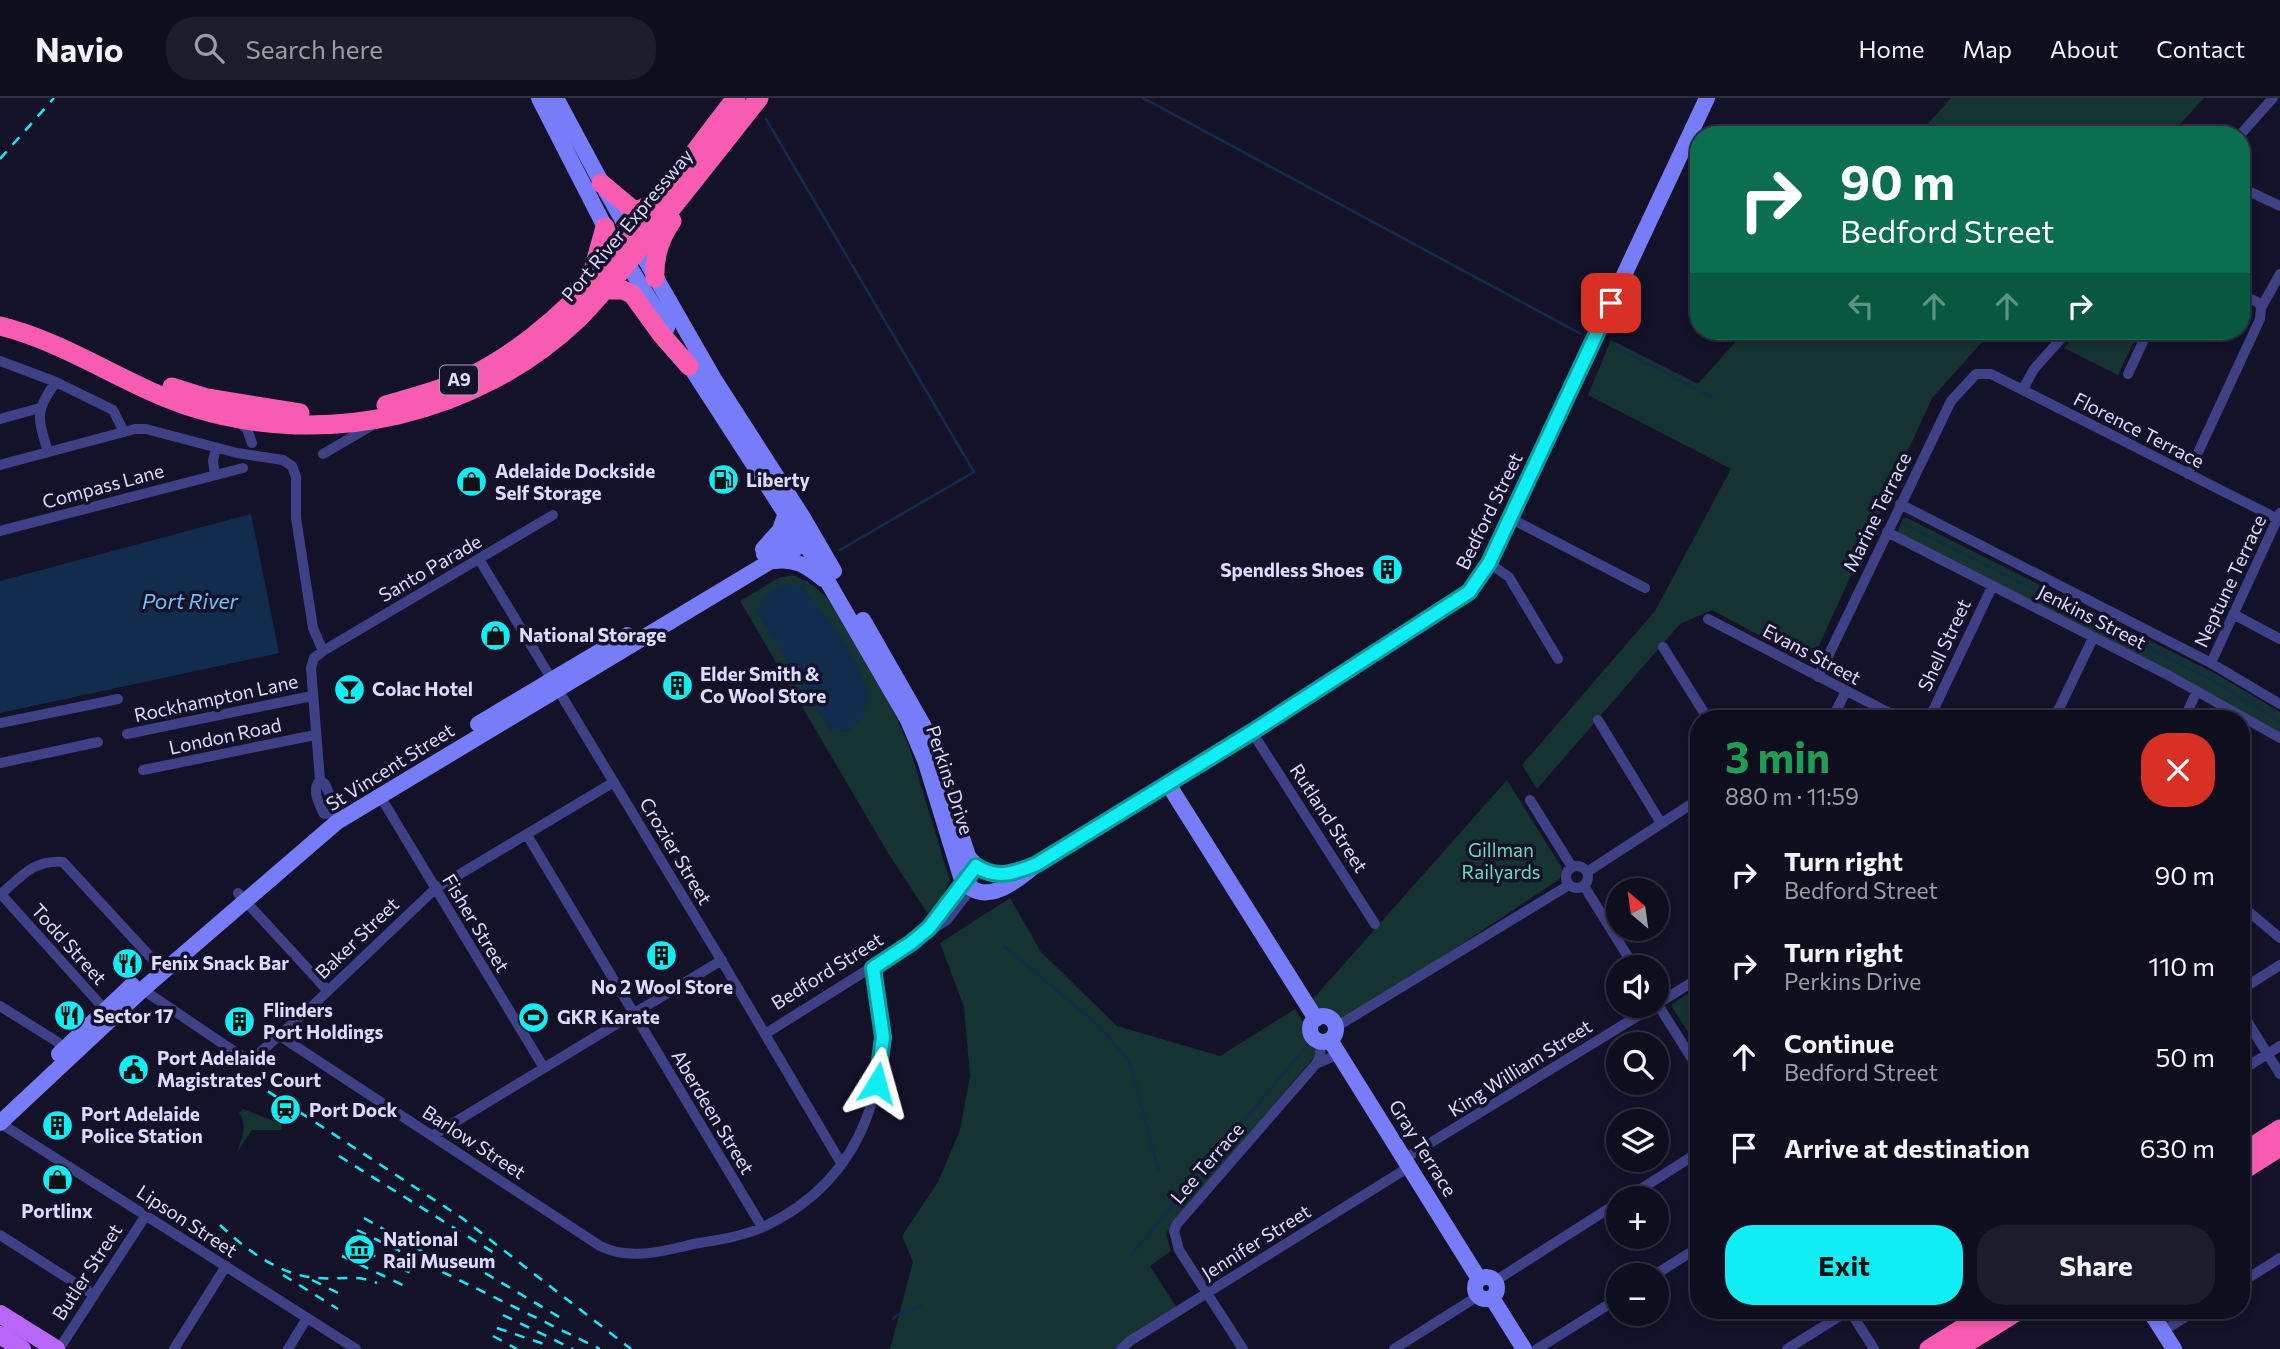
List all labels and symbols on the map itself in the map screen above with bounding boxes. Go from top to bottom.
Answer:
street label: Port River Expressway [556,144,697,306]
pin [1581,273,1641,333]
road number: A9 [440,366,478,394]
street label: Florence Terrace [2070,387,2208,472]
street label: Bedford Street [1450,448,1527,573]
street label: Marine Terrace [1838,448,1915,575]
street label: Compass Lane [40,458,166,513]
place label: Adelaide Dockside Self Storage [495,459,655,504]
fuel station icon: Liberty [706,463,740,497]
shop icon: Adelaide Dockside Self Storage [455,465,489,499]
place label: Liberty [746,468,810,491]
street label: Neptune Terrace [2189,511,2270,651]
street label: Santo Parade [374,529,485,606]
building icon: Spendless Shoes [1370,553,1404,587]
place label: Spendless Shoes [1220,558,1364,581]
street label: Jenkins Street [2034,579,2150,654]
water label: Port River [142,588,239,613]
street label: Shell Street [1912,595,1975,695]
shop icon: National Storage [479,618,513,652]
street label: Evans Street [1759,618,1865,689]
place label: National Storage [519,623,666,646]
place label: Elder Smith & Co Wool Store [700,662,826,707]
building icon: Elder Smith & Co Wool Store [660,668,694,702]
street label: Rockhampton Lane [132,669,300,726]
bar icon: Colac Hotel [332,672,366,706]
place label: Colac Hotel [372,677,473,700]
street label: London Road [167,712,283,759]
street label: St Vincent Street [321,718,458,815]
street label: Perkins Drive [922,722,979,837]
street label: Rutland Street [1286,759,1373,877]
street label: Crozier Street [635,793,718,909]
park label: Gillman Railyards [1462,838,1540,883]
street label: Fisher Street [438,870,515,976]
north arrow [1606,878,1670,942]
street label: Baker Street [310,892,403,983]
street label: Todd Street [27,898,112,989]
street label: Bedford Street [767,927,887,1014]
building icon: No 2 Wool Store [645,939,679,973]
restaurant icon: Fenix Snack Bar [111,946,145,980]
place label: Fenix Snack Bar [151,951,289,974]
place label: No 2 Wool Store [591,975,733,998]
place label: Flinders Port Holdings [263,998,384,1043]
restaurant icon: Sector 17 [53,999,87,1033]
sports icon: GKR Karate [517,1000,551,1034]
place label: Sector 17 [93,1004,173,1027]
building icon: Flinders Port Holdings [223,1004,257,1038]
place label: GKR Karate [557,1005,660,1028]
street label: King William Street [1444,1014,1596,1121]
street label: Aberdeen Street [667,1045,760,1178]
place label: Port Adelaide Magistrates' Court [157,1046,321,1091]
position arrow [840,1046,914,1120]
public building icon: Port Adelaide Magistrates' Court [117,1052,151,1086]
station icon: Port Dock [269,1093,303,1127]
street label: Gray Terrace [1385,1095,1462,1200]
place label: Port Dock [309,1098,397,1121]
street label: Barlow Street [418,1100,530,1184]
place label: Port Adelaide Police Station [81,1102,203,1147]
building icon: Port Adelaide Police Station [41,1108,75,1142]
street label: Lee Terrace [1165,1118,1248,1208]
shop icon: Portlinx [40,1163,74,1197]
street label: Lipson Street [133,1180,242,1262]
place label: Portlinx [21,1199,93,1222]
street label: Jennifer Street [1197,1199,1315,1284]
street label: Butler Street [47,1219,126,1324]
place label: National Rail Museum [383,1227,495,1272]
museum icon: National Rail Museum [343,1233,377,1267]

